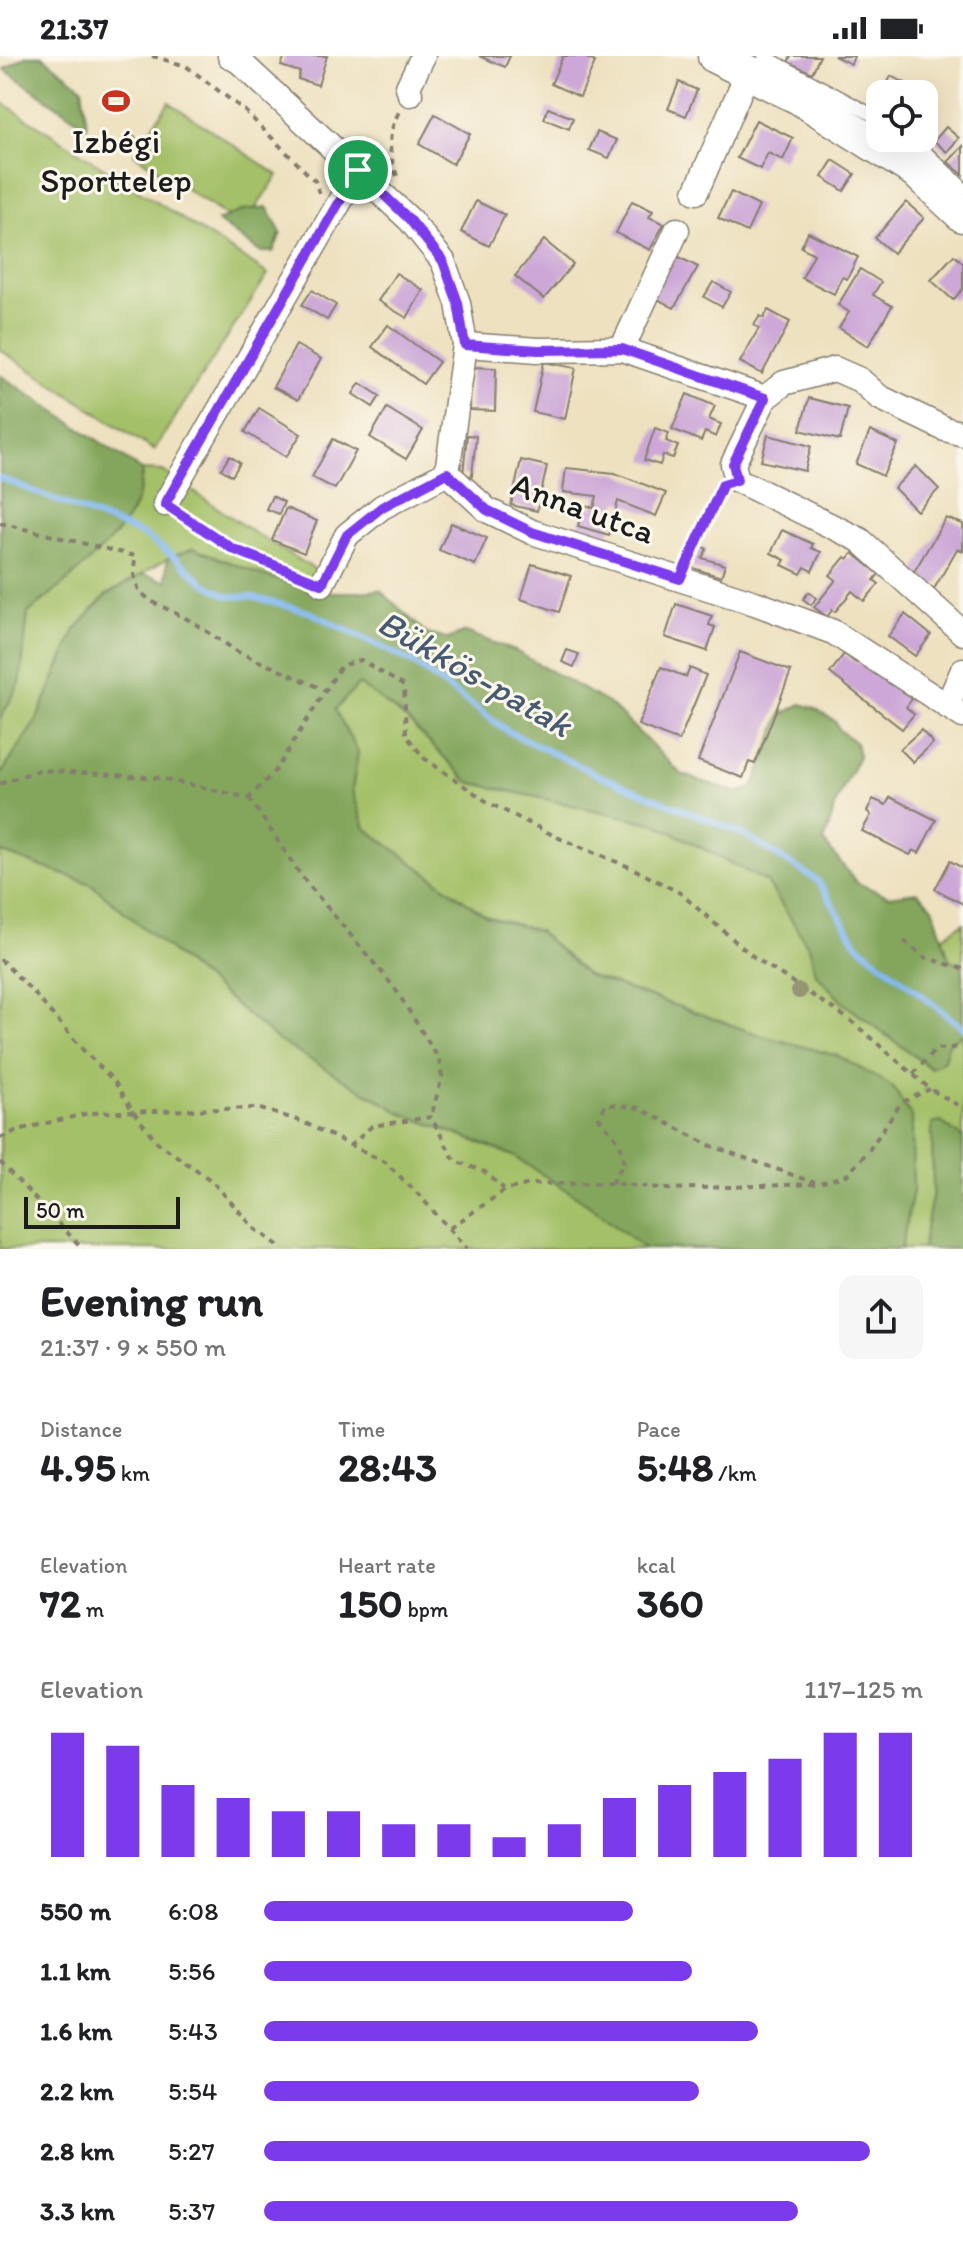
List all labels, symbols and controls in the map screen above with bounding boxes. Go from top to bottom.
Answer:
text: 21:37 [40,10,108,47]
map controls [866,80,938,152]
button: locate [866,80,938,152]
sports icon: Izbégi Sporttelep [101,86,131,116]
place label: Izbégi Sporttelep [40,121,192,201]
pin [324,136,392,204]
icon: arrive [336,148,380,192]
street label: Anna utca [506,463,661,553]
water label: Bükkös-patak [370,600,582,747]
scale bar [24,1193,180,1229]
text: 50 m [36,1197,85,1224]
text: Evening run [40,1274,263,1327]
button: share [839,1275,923,1359]
text: 21:37 · 9 × 550 m [40,1331,226,1363]
text: Distance [40,1416,122,1443]
text: Time [338,1416,385,1443]
text: Pace [637,1416,681,1443]
text: 4.95 [40,1443,116,1491]
text: 28:43 [338,1443,437,1491]
text: 5:48 [637,1443,713,1491]
text: km [116,1460,150,1487]
text: /km [713,1460,757,1487]
text: Elevation [40,1552,127,1579]
text: Heart rate [338,1552,436,1579]
text: kcal [637,1552,676,1579]
text: 72 [40,1579,81,1627]
text: 150 [338,1579,403,1627]
text: 360 [637,1579,704,1627]
text: m [81,1596,104,1623]
text: bpm [403,1596,448,1623]
text: Elevation [40,1673,143,1705]
text: 117–125 m [804,1673,923,1705]
text: 550 m [40,1895,111,1927]
text: 6:08 [168,1895,218,1927]
text: 1.1 km [40,1955,111,1987]
text: 5:56 [168,1955,215,1987]
text: 1.6 km [40,2015,112,2047]
text: 5:43 [168,2015,218,2047]
text: 2.2 km [40,2075,114,2107]
text: 5:54 [168,2075,217,2107]
text: 2.8 km [40,2135,115,2167]
text: 5:27 [168,2135,215,2167]
text: 3.3 km [40,2195,115,2227]
text: 5:37 [168,2195,215,2227]

